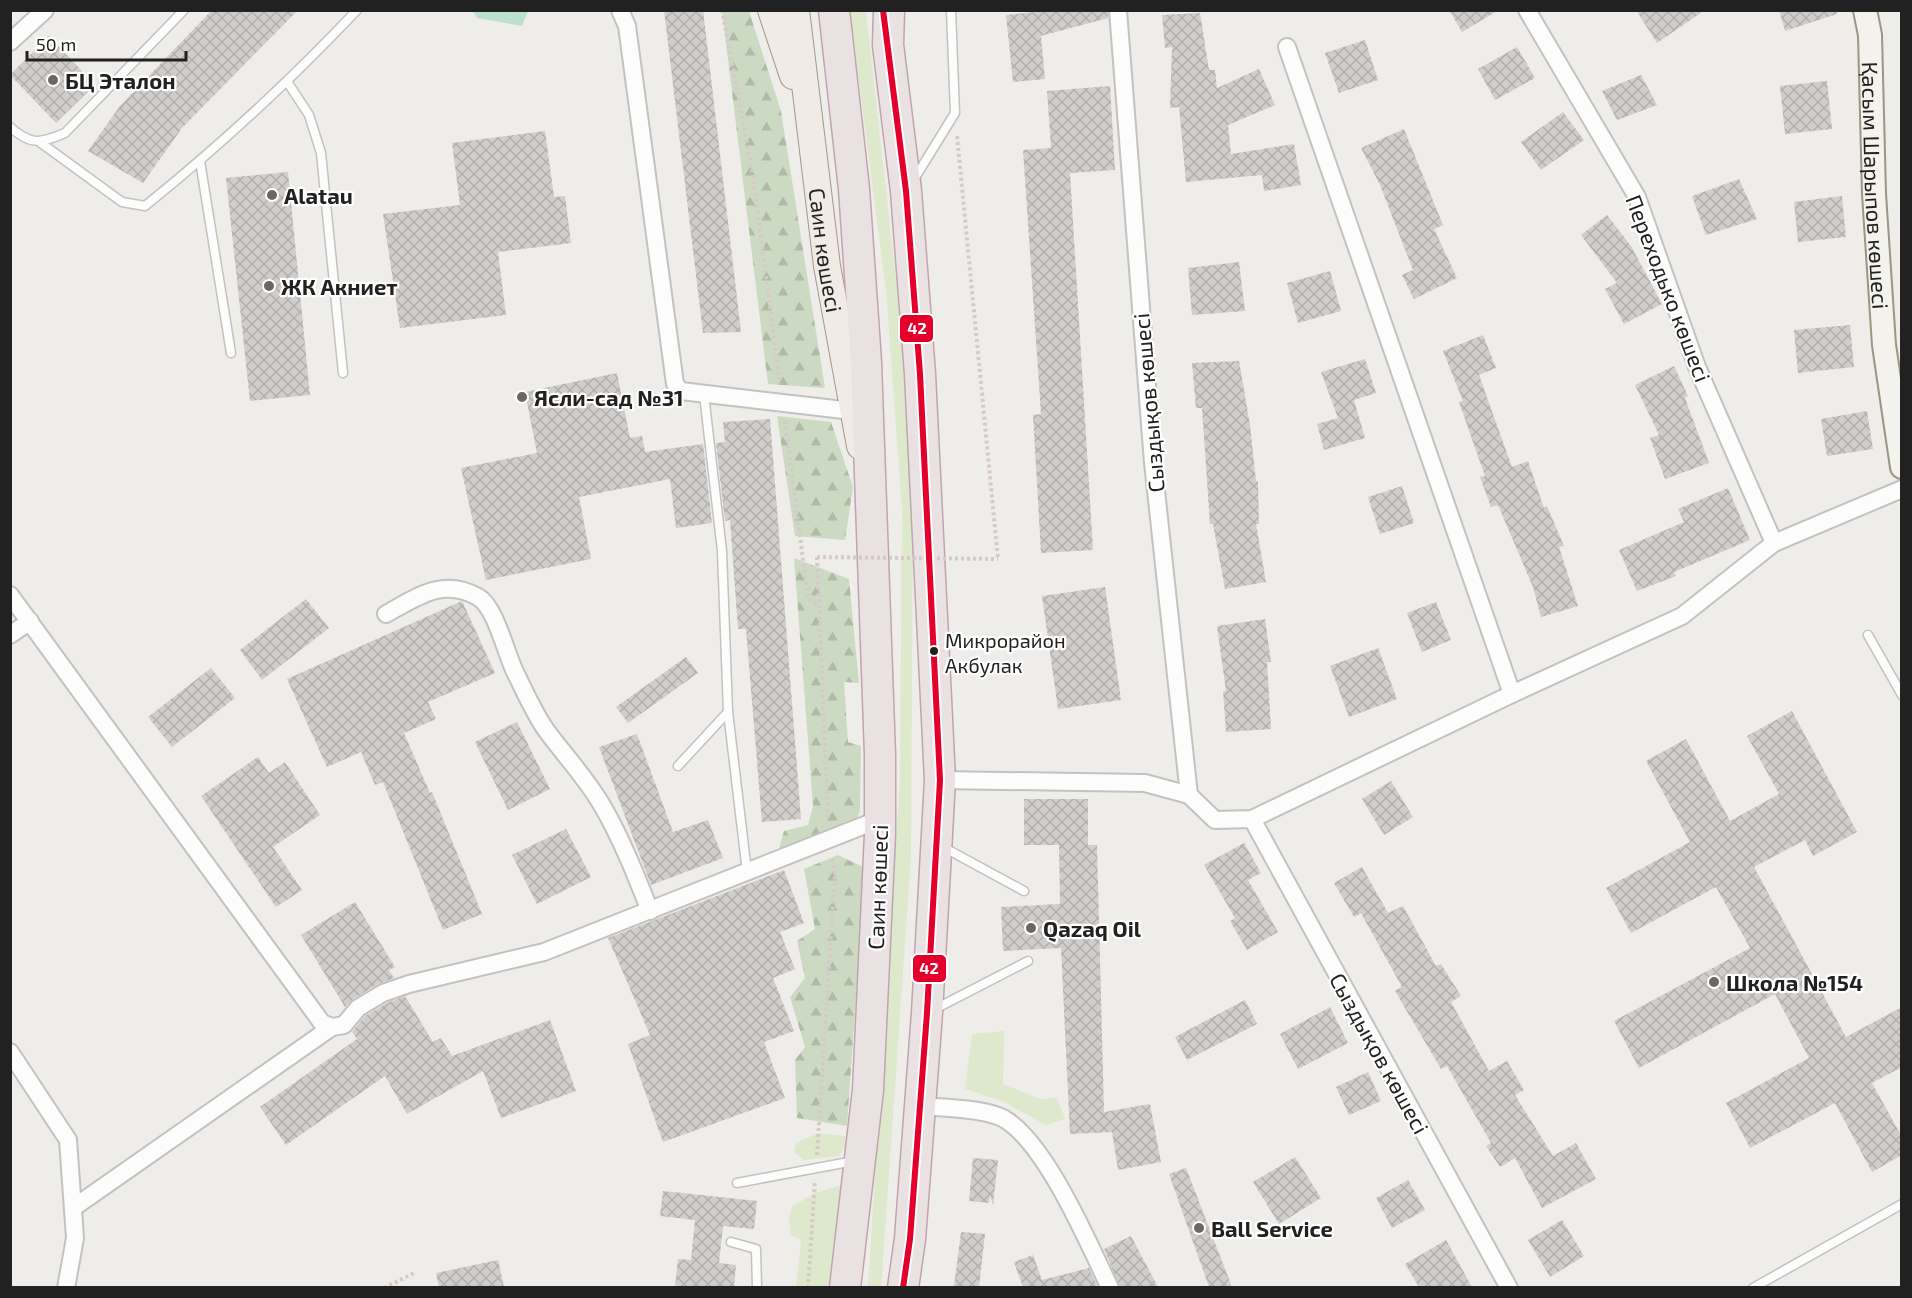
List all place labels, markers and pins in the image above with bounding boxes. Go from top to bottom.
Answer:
place label: БЦ Эталон [65,67,175,93]
marker: БЦ Эталон [46,73,60,87]
place label: Alatau [284,182,353,208]
marker: Alatau [265,188,279,202]
place label: ЖК Акниет [281,273,398,299]
marker: ЖК Акниет [262,279,276,293]
place label: Ясли-сад №31 [534,384,684,410]
marker: Ясли-сад №31 [515,390,529,404]
place label: Микрорайон Акбулак [945,628,1066,678]
marker: Микрорайон Акбулак [928,645,940,657]
place label: Qazaq Oil [1043,915,1142,942]
marker: Qazaq Oil [1024,921,1038,935]
place label: Школа №154 [1726,969,1863,995]
marker: Школа №154 [1707,975,1721,989]
place label: Ball Service [1211,1215,1333,1241]
marker: Ball Service [1192,1221,1206,1235]

